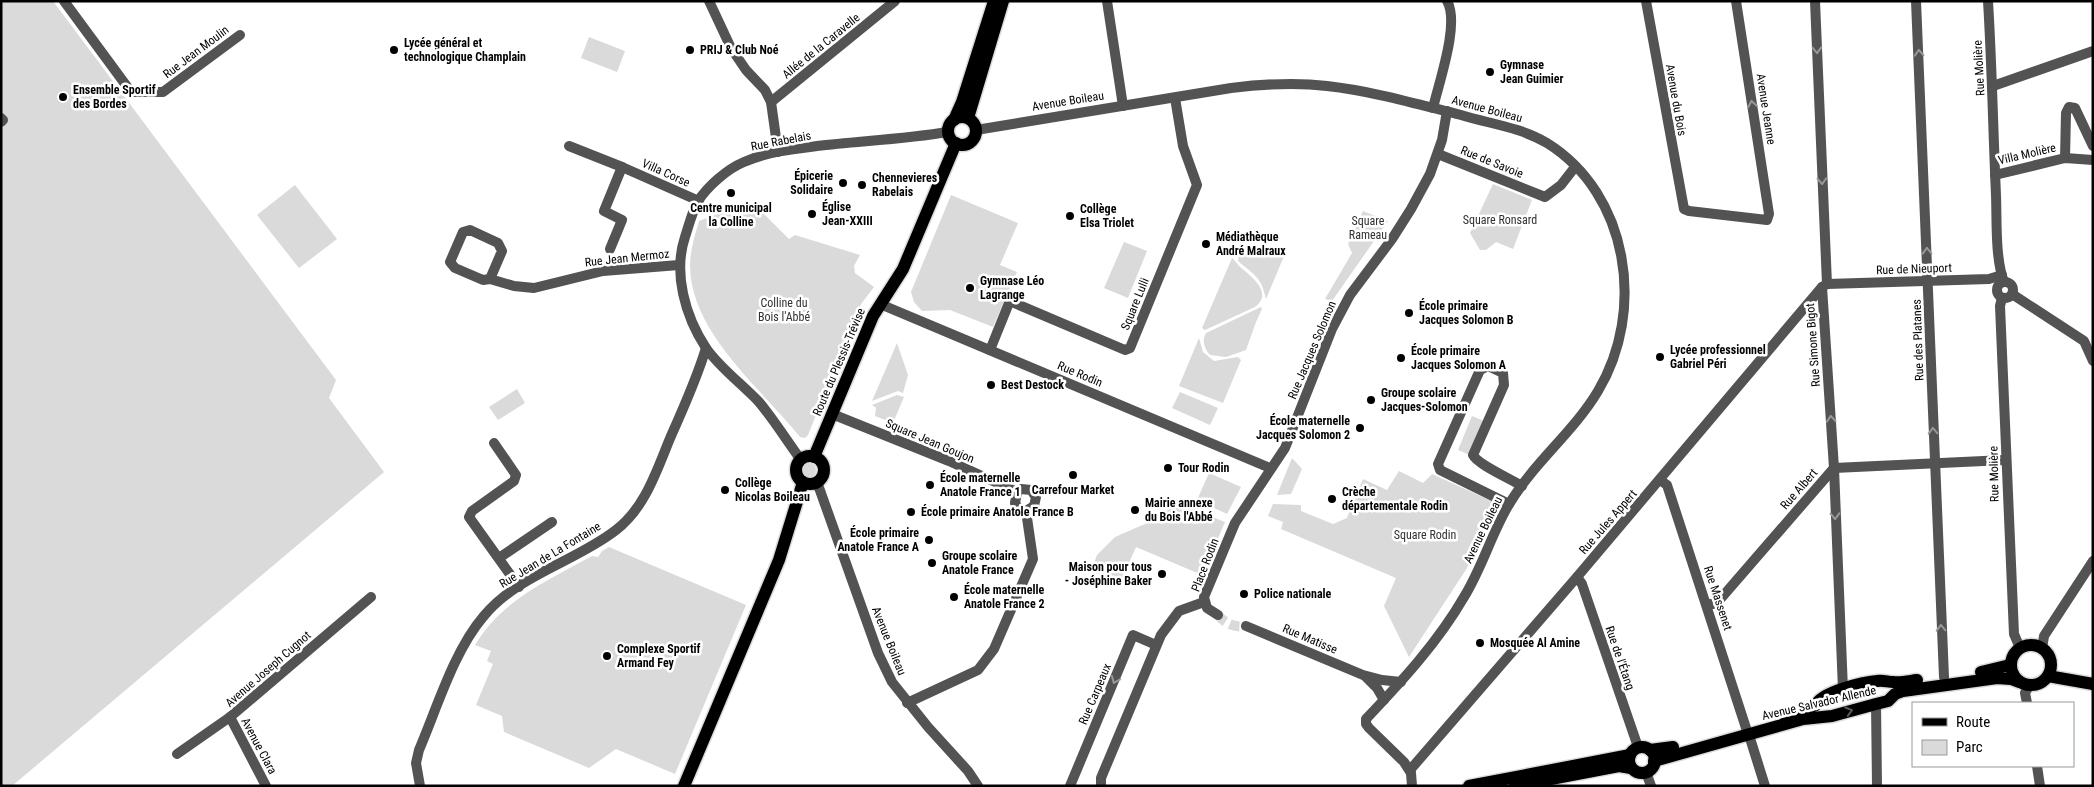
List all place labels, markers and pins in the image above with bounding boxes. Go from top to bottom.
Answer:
place label: Lycée général et technologique Champlain [404,36,526,64]
place label: PRIJ & Club Noé [700,43,779,57]
marker: Lycée général et technologique Champlain [388,44,400,56]
marker: PRIJ & Club Noé [684,44,696,56]
place label: Gymnase Jean Guimier [1500,58,1564,86]
marker: Gymnase Jean Guimier [1484,66,1496,78]
place label: Ensemble Sportif des Bordes [73,83,156,111]
marker: Ensemble Sportif des Bordes [57,91,69,103]
place label: Épicerie Solidaire [790,168,833,197]
place label: Chennevieres Rabelais [872,171,938,199]
marker: Épicerie Solidaire [837,177,849,189]
marker: Chennevieres Rabelais [856,179,868,191]
marker: Centre municipal la Colline [725,187,737,199]
place label: Église Jean-XXIII [822,199,873,228]
place label: Centre municipal la Colline [690,201,772,229]
place label: Collège Elsa Triolet [1080,202,1134,230]
marker: Église Jean-XXIII [806,208,818,220]
marker: Collège Elsa Triolet [1064,210,1076,222]
place label: Médiathèque André Malraux [1216,230,1286,258]
marker: Médiathèque André Malraux [1200,238,1212,250]
place label: Gymnase Léo Lagrange [980,274,1044,302]
marker: Gymnase Léo Lagrange [964,282,976,294]
place label: École primaire Jacques Solomon B [1419,298,1514,327]
marker: École primaire Jacques Solomon B [1403,307,1415,319]
place label: École primaire Jacques Solomon A [1411,343,1507,372]
place label: Lycée professionnel Gabriel Péri [1670,343,1766,371]
marker: Lycée professionnel Gabriel Péri [1654,351,1666,363]
marker: École primaire Jacques Solomon A [1395,352,1407,364]
place label: Best Destock [1001,378,1064,392]
marker: Best Destock [985,379,997,391]
place label: Groupe scolaire Jacques-Solomon [1381,386,1468,414]
marker: Groupe scolaire Jacques-Solomon [1365,394,1377,406]
place label: École maternelle Jacques Solomon 2 [1256,413,1350,442]
marker: École maternelle Jacques Solomon 2 [1354,422,1366,434]
place label: Tour Rodin [1178,461,1229,475]
marker: Tour Rodin [1162,462,1174,474]
marker: Carrefour Market [1067,469,1079,481]
place label: École maternelle Anatole France 1 [940,470,1020,499]
place label: Collège Nicolas Boileau [735,476,810,504]
marker: École maternelle Anatole France 1 [924,479,936,491]
place label: Carrefour Market [1032,483,1115,497]
marker: Collège Nicolas Boileau [719,484,731,496]
place label: Crèche départementale Rodin [1342,485,1448,513]
marker: Crèche départementale Rodin [1326,493,1338,505]
place label: Mairie annexe du Bois l'Abbé [1145,496,1213,524]
place label: École primaire Anatole France B [921,504,1074,519]
marker: Mairie annexe du Bois l'Abbé [1129,504,1141,516]
marker: École primaire Anatole France B [905,506,917,518]
place label: École primaire Anatole France A [837,525,920,554]
marker: École primaire Anatole France A [923,534,935,546]
place label: Groupe scolaire Anatole France [942,549,1018,577]
marker: Groupe scolaire Anatole France [926,557,938,569]
place label: Maison pour tous - Joséphine Baker [1065,560,1153,588]
marker: Maison pour tous - Joséphine Baker [1156,568,1168,580]
place label: École maternelle Anatole France 2 [964,582,1044,611]
place label: Police nationale [1254,587,1332,601]
marker: Police nationale [1238,588,1250,600]
marker: École maternelle Anatole France 2 [948,591,960,603]
place label: Mosquée Al Amine [1490,636,1580,650]
marker: Mosquée Al Amine [1474,637,1486,649]
place label: Complexe Sportif Armand Fey [617,642,701,670]
marker: Complexe Sportif Armand Fey [601,650,613,662]

